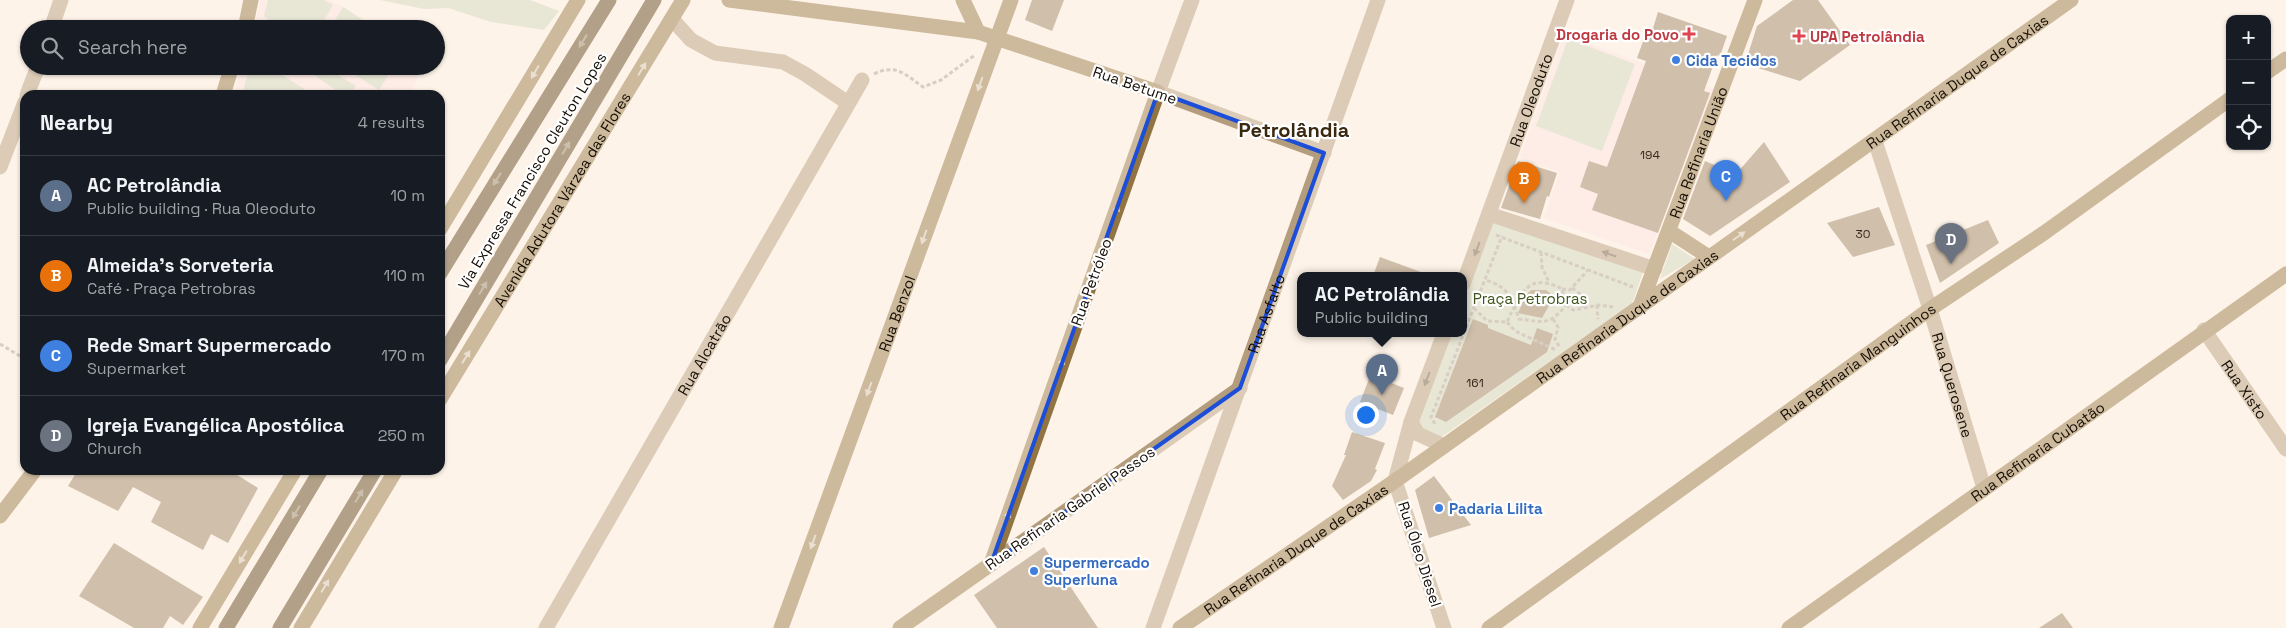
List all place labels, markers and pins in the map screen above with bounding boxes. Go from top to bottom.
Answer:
place label: Drogaria do Povo [1556,25,1679,44]
place label: UPA Petrolândia [1810,27,1925,46]
marker: Drogaria do Povo [1683,28,1695,40]
marker: UPA Petrolândia [1792,29,1806,43]
place label: Cida Tecidos [1686,51,1777,70]
marker: Cida Tecidos [1670,54,1682,66]
pin: C [1710,160,1742,201]
pin: B [1508,162,1540,203]
pin: D [1935,223,1967,264]
pin: A [1366,354,1398,395]
place label: Padaria Lilita [1449,499,1543,518]
marker: Padaria Lilita [1433,502,1445,514]
place label: Supermercado Superluna [1044,553,1150,589]
marker: Supermercado Superluna [1028,565,1040,577]

